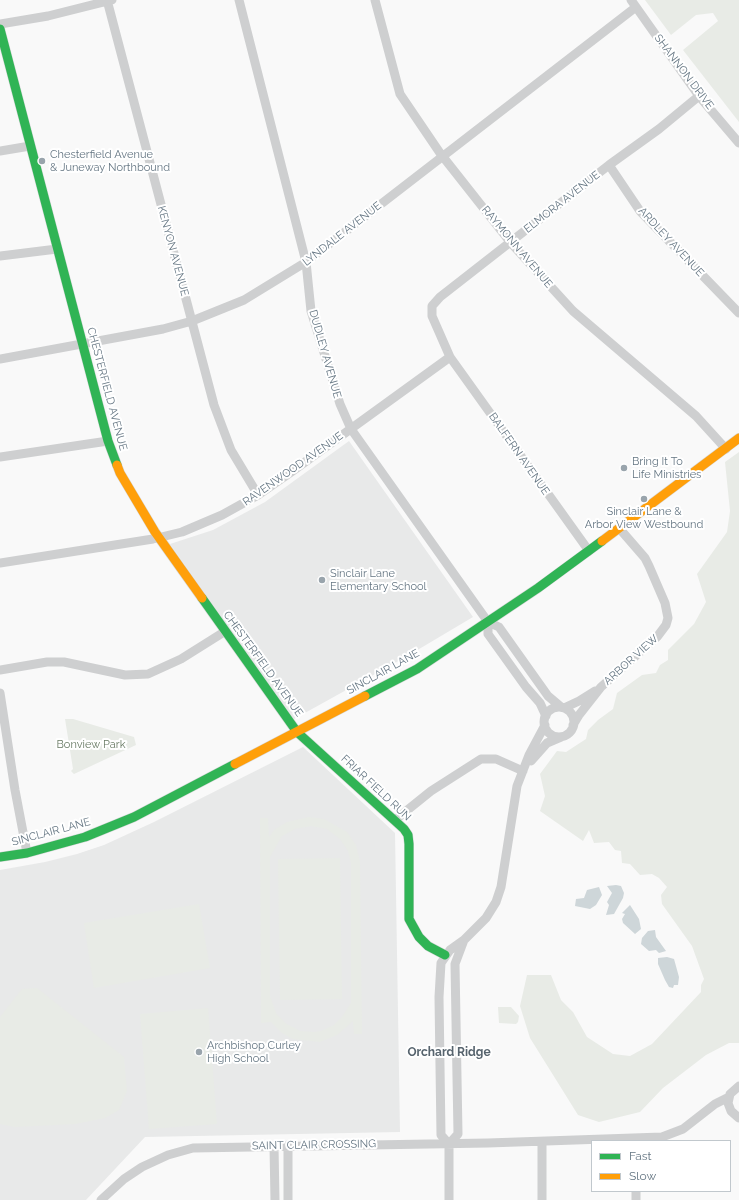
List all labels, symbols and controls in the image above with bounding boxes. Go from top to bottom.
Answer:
street label: SHANNON DRIVE [651,32,717,112]
place label: Chesterfield Avenue & Juneway Northbound [50,148,170,174]
marker: Chesterfield Avenue & Juneway Northbound [37,156,47,166]
street label: ELMORA AVENUE [521,168,603,236]
street label: LYNDALE AVENUE [300,199,384,269]
street label: RAYMONN AVENUE [479,203,555,291]
street label: KENYON AVENUE [155,204,191,298]
street label: ARDLEY AVENUE [635,205,707,279]
street label: DUDLEY AVENUE [306,308,344,400]
street label: CHESTERFIELD AVENUE [84,326,130,452]
street label: BALFERN AVENUE [486,410,552,498]
street label: RAVENWOOD AVENUE [240,429,346,509]
place label: Bring It To Life Ministries [632,455,701,481]
marker: Bring It To Life Ministries [619,463,629,473]
marker: Sinclair Lane & Arbor View Westbound [639,494,649,504]
place label: Sinclair Lane & Arbor View Westbound [585,505,703,531]
place label: Sinclair Lane Elementary School [330,567,427,593]
marker: Sinclair Lane Elementary School [317,575,327,585]
street label: CHESTERFIELD AVENUE [220,609,306,719]
street label: ARBOR VIEW [601,632,661,688]
street label: SINCLAIR LANE [344,647,422,697]
park label: Bonview Park [57,738,125,752]
street label: FRIAR FIELD RUN [338,752,414,824]
street label: SINCLAIR LANE [10,815,92,849]
place label: Archbishop Curley High School [207,1039,301,1065]
district label: Orchard Ridge [407,1045,491,1059]
marker: Archbishop Curley High School [194,1047,204,1057]
street label: SAINT CLAIR CROSSING [252,1137,376,1153]
legend [591,1140,731,1192]
text: Fast [629,1149,652,1163]
text: Slow [629,1169,656,1183]

